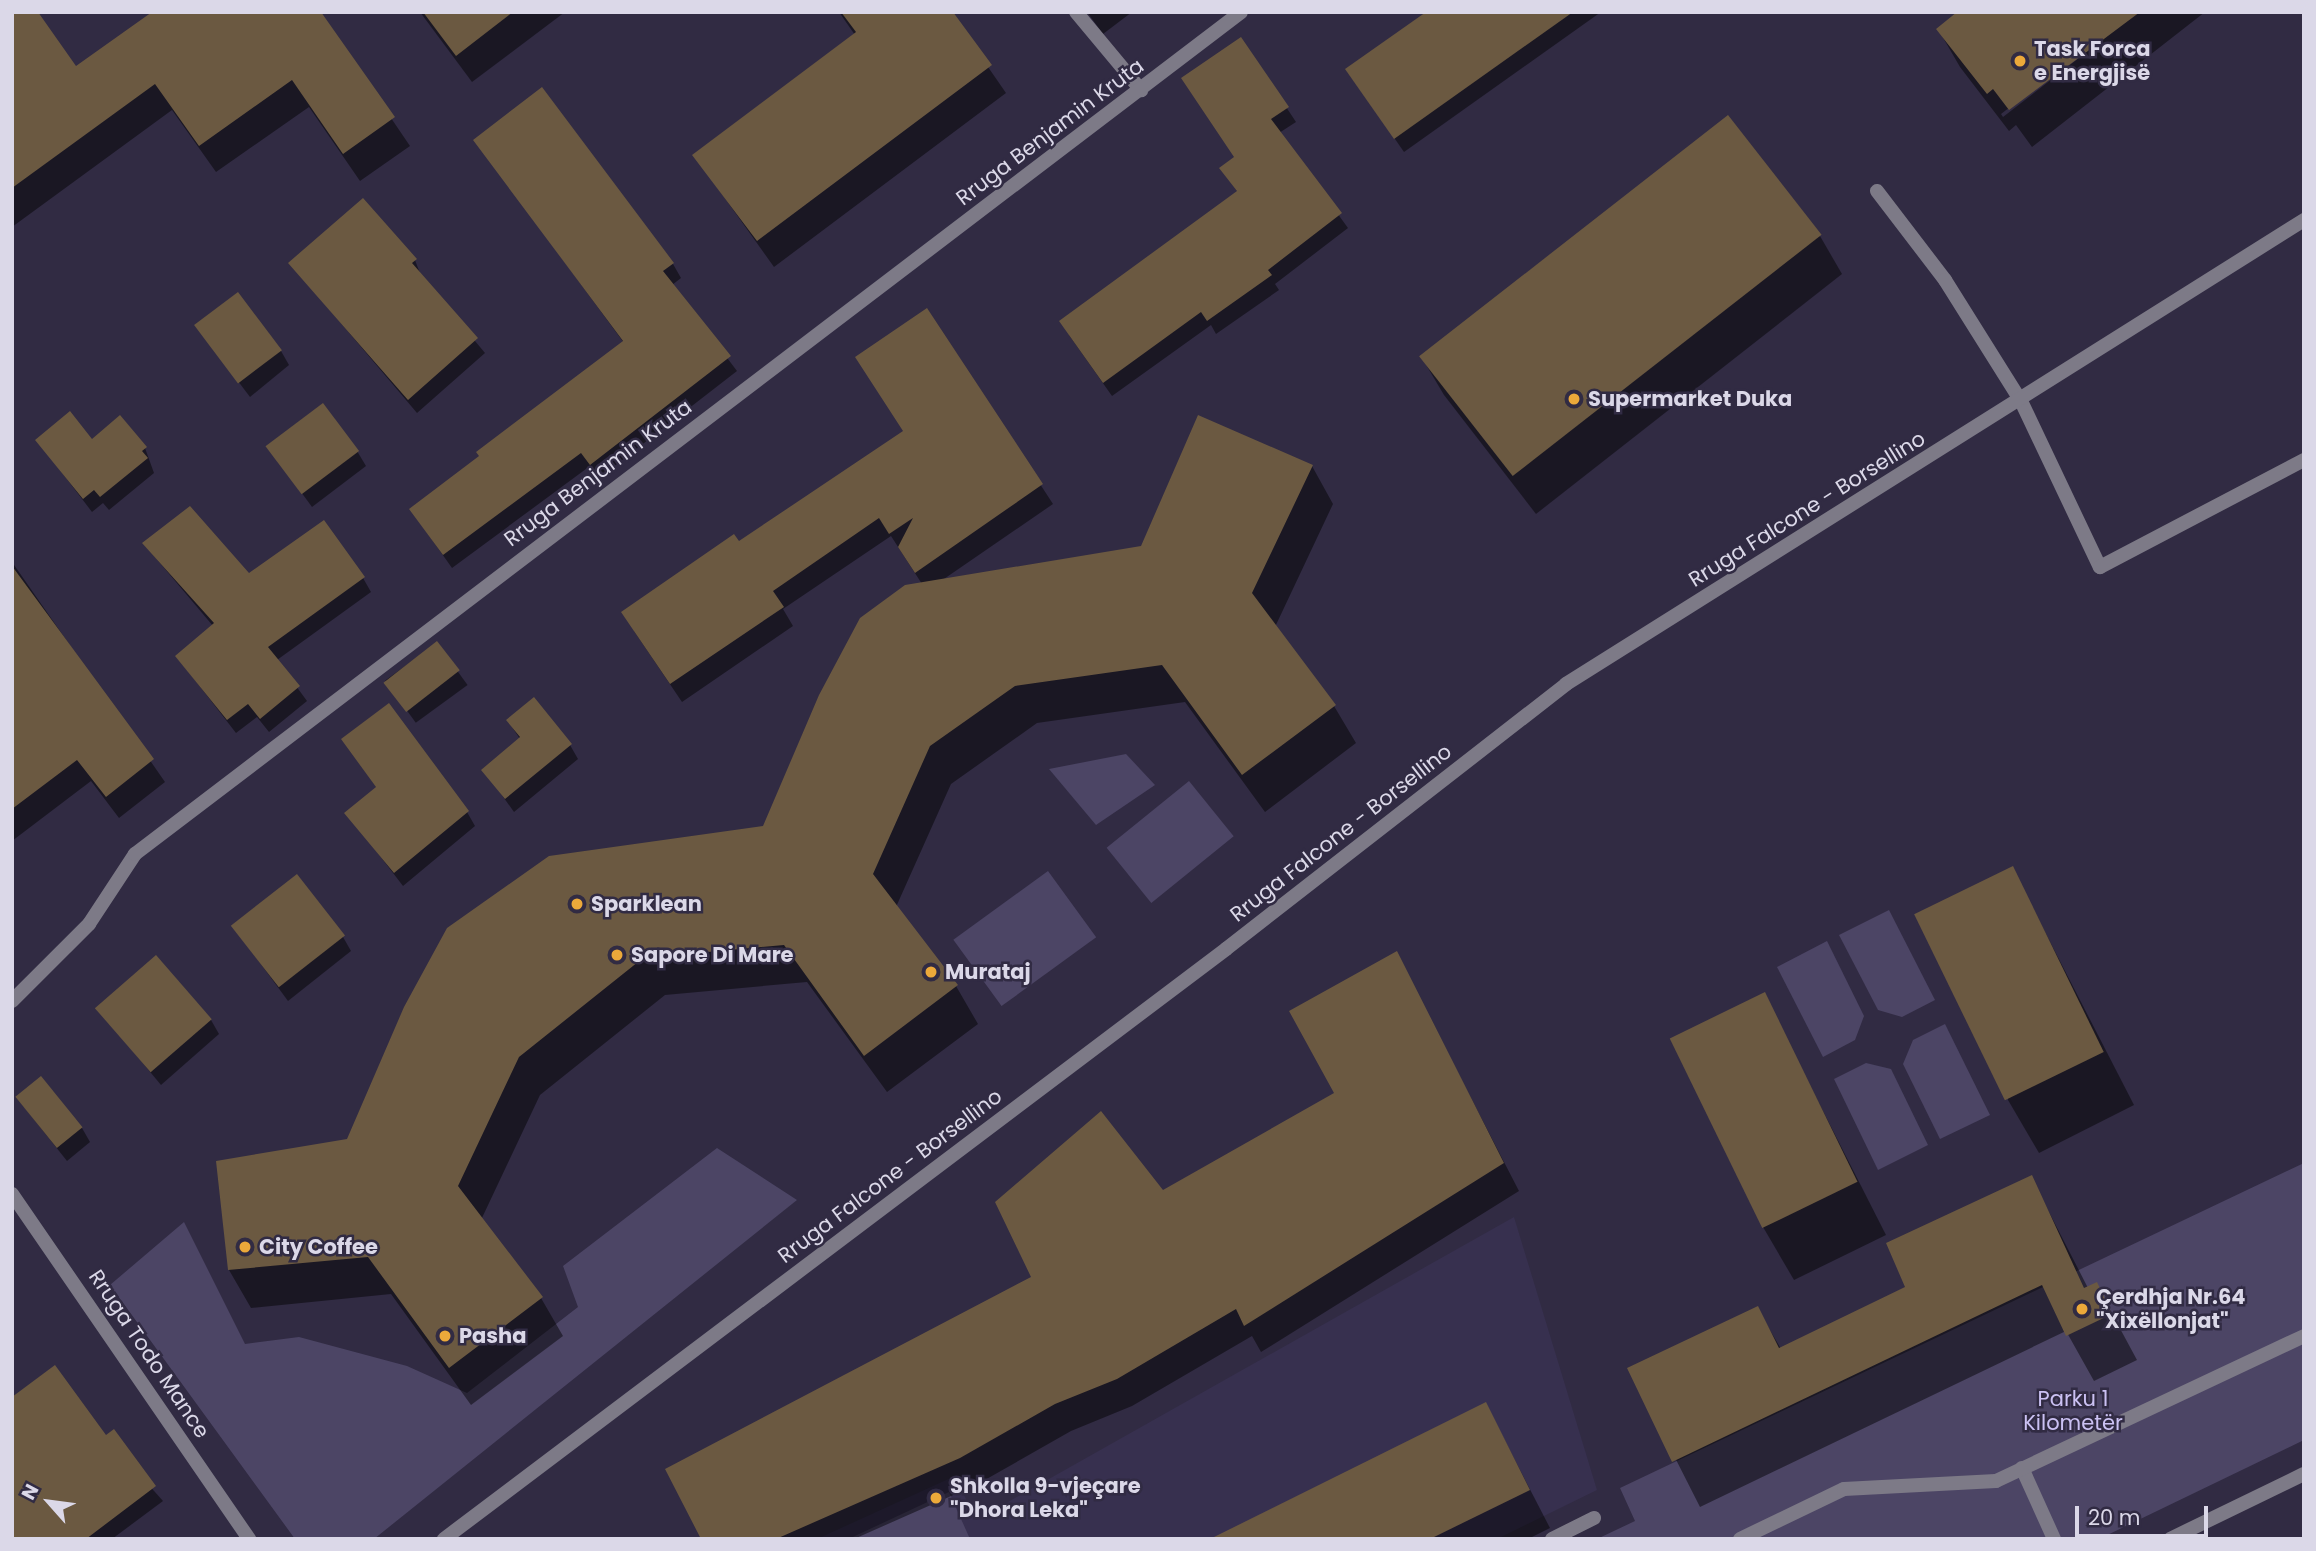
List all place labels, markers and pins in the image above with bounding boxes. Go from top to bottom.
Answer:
place label: Task Forca e Energjisë [2034,36,2151,86]
marker: Task Forca e Energjisë [2012,53,2028,69]
place label: Supermarket Duka [1588,386,1792,412]
marker: Supermarket Duka [1566,391,1582,407]
place label: Sparklean [591,891,702,917]
marker: Sparklean [569,896,585,912]
place label: Sapore Di Mare [631,942,794,968]
marker: Sapore Di Mare [609,947,625,963]
place label: Murataj [945,959,1031,985]
marker: Murataj [923,964,939,980]
place label: City Coffee [259,1234,378,1260]
marker: City Coffee [237,1239,253,1255]
place label: Çerdhja Nr.64 "Xixëllonjat" [2096,1284,2246,1334]
marker: Çerdhja Nr.64 "Xixëllonjat" [2074,1301,2090,1317]
place label: Pasha [459,1323,526,1349]
marker: Pasha [437,1328,453,1344]
place label: Shkolla 9-vjeçare "Dhora Leka" [950,1473,1141,1523]
marker: Shkolla 9-vjeçare "Dhora Leka" [928,1490,944,1506]

